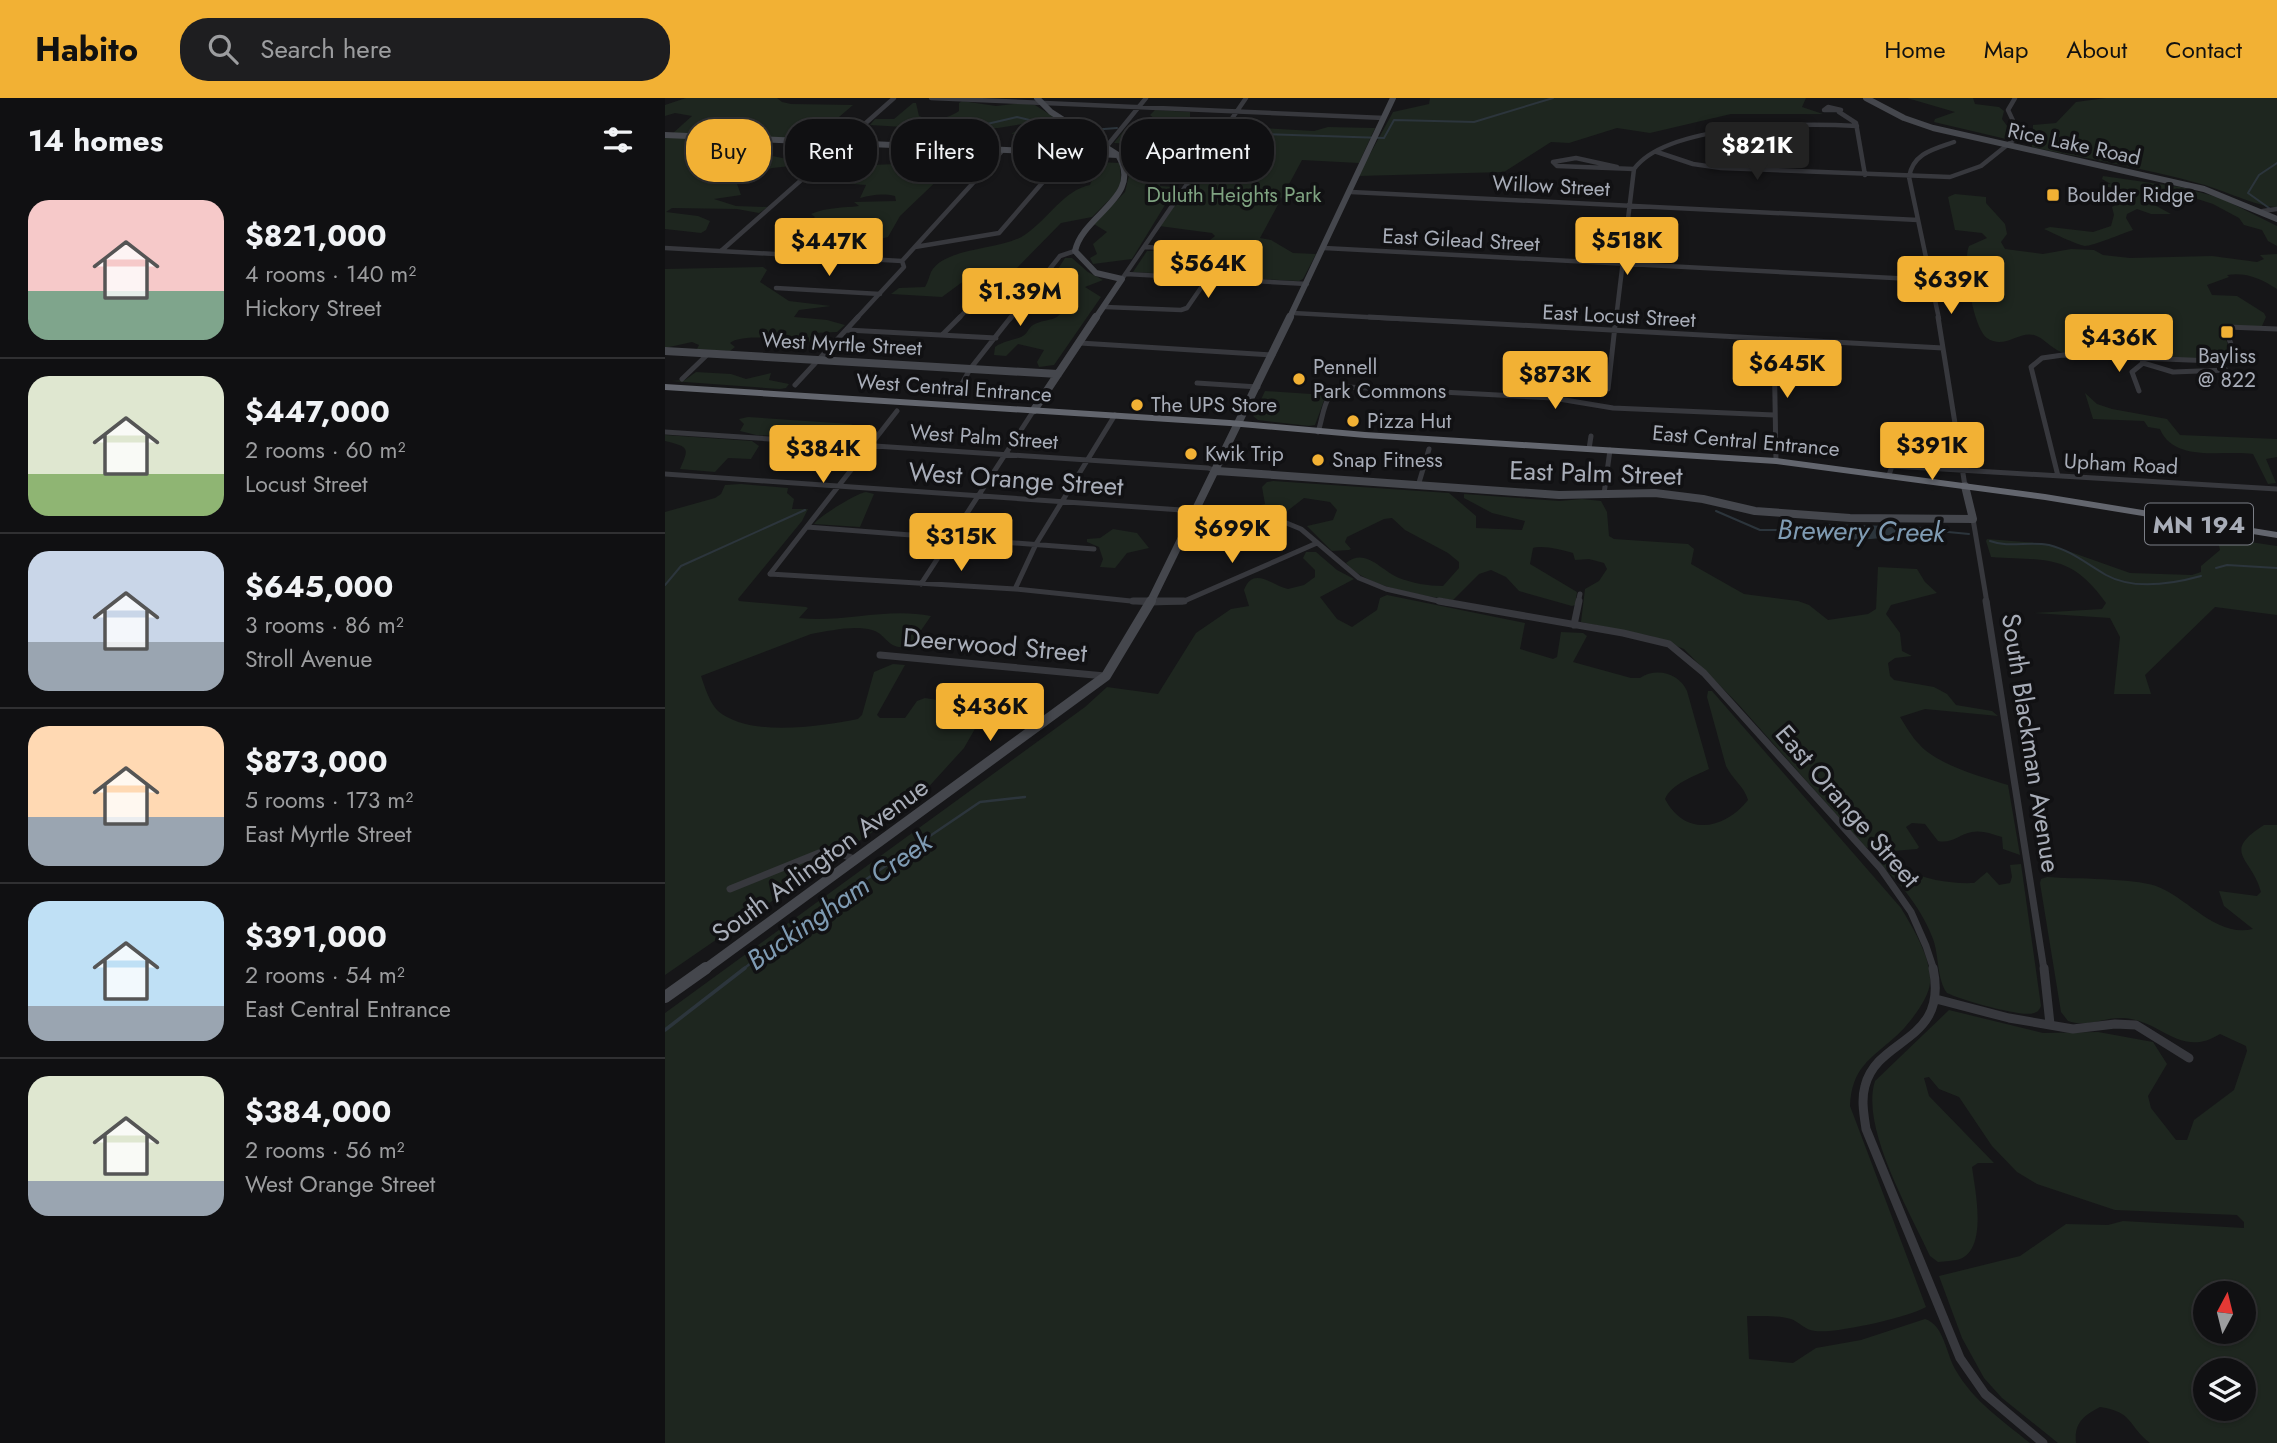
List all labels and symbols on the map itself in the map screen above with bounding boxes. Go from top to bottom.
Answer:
street label: Rice Lake Road [2005,115,2143,173]
pin: $821K [1708,122,1806,182]
street label: Willow Street [1491,168,1611,204]
park label: Duluth Heights Park [1146,180,1322,210]
place label: Boulder Ridge [2067,180,2194,210]
marker: Boulder Ridge [2045,187,2061,203]
pin: $447K [780,218,878,278]
pin: $518K [1578,218,1676,277]
street label: East Gilead Street [1382,221,1540,259]
pin: $564K [1159,240,1257,300]
pin: $639K [1902,256,2000,316]
pin: $1.39M [963,268,1077,328]
street label: East Locust Street [1542,297,1696,335]
pin: $436K [2070,314,2168,374]
marker: Bayliss @ 822 [2219,324,2235,340]
street label: West Myrtle Street [761,325,923,363]
pin: $645K [1738,341,1836,400]
place label: Bayliss @ 822 [2198,341,2256,395]
place label: Pennell Park Commons [1313,352,1446,406]
pin: $873K [1506,352,1604,411]
street label: West Central Entrance [855,366,1053,410]
marker: Pennell Park Commons [1291,371,1307,387]
place label: The UPS Store [1151,390,1277,420]
marker: The UPS Store [1129,397,1145,413]
place label: Pizza Hut [1367,406,1451,436]
marker: Pizza Hut [1345,413,1361,429]
street label: West Palm Street [909,417,1059,457]
street label: East Central Entrance [1651,418,1841,464]
pin: $391K [1883,422,1981,482]
pin: $384K [774,426,872,485]
place label: Kwik Trip [1205,439,1284,469]
place label: Snap Fitness [1332,445,1443,475]
marker: Kwik Trip [1183,446,1199,462]
street label: Upham Road [2063,446,2179,482]
street label: East Palm Street [1509,451,1684,495]
marker: Snap Fitness [1310,452,1326,468]
street label: West Orange Street [907,453,1125,506]
road number: MN 194 [2145,503,2253,544]
pin: $699K [1183,505,1281,565]
water label: Brewery Creek [1777,509,1946,553]
pin: $315K [912,514,1010,573]
street label: South Blackman Avenue [1992,611,2070,875]
street label: Deerwood Street [901,618,1089,672]
pin: $436K [941,684,1039,743]
street label: East Orange Street [1766,716,1930,896]
street label: South Arlington Avenue [704,768,936,952]
water label: Buckingham Creek [738,821,941,980]
north arrow [2193,1281,2256,1344]

